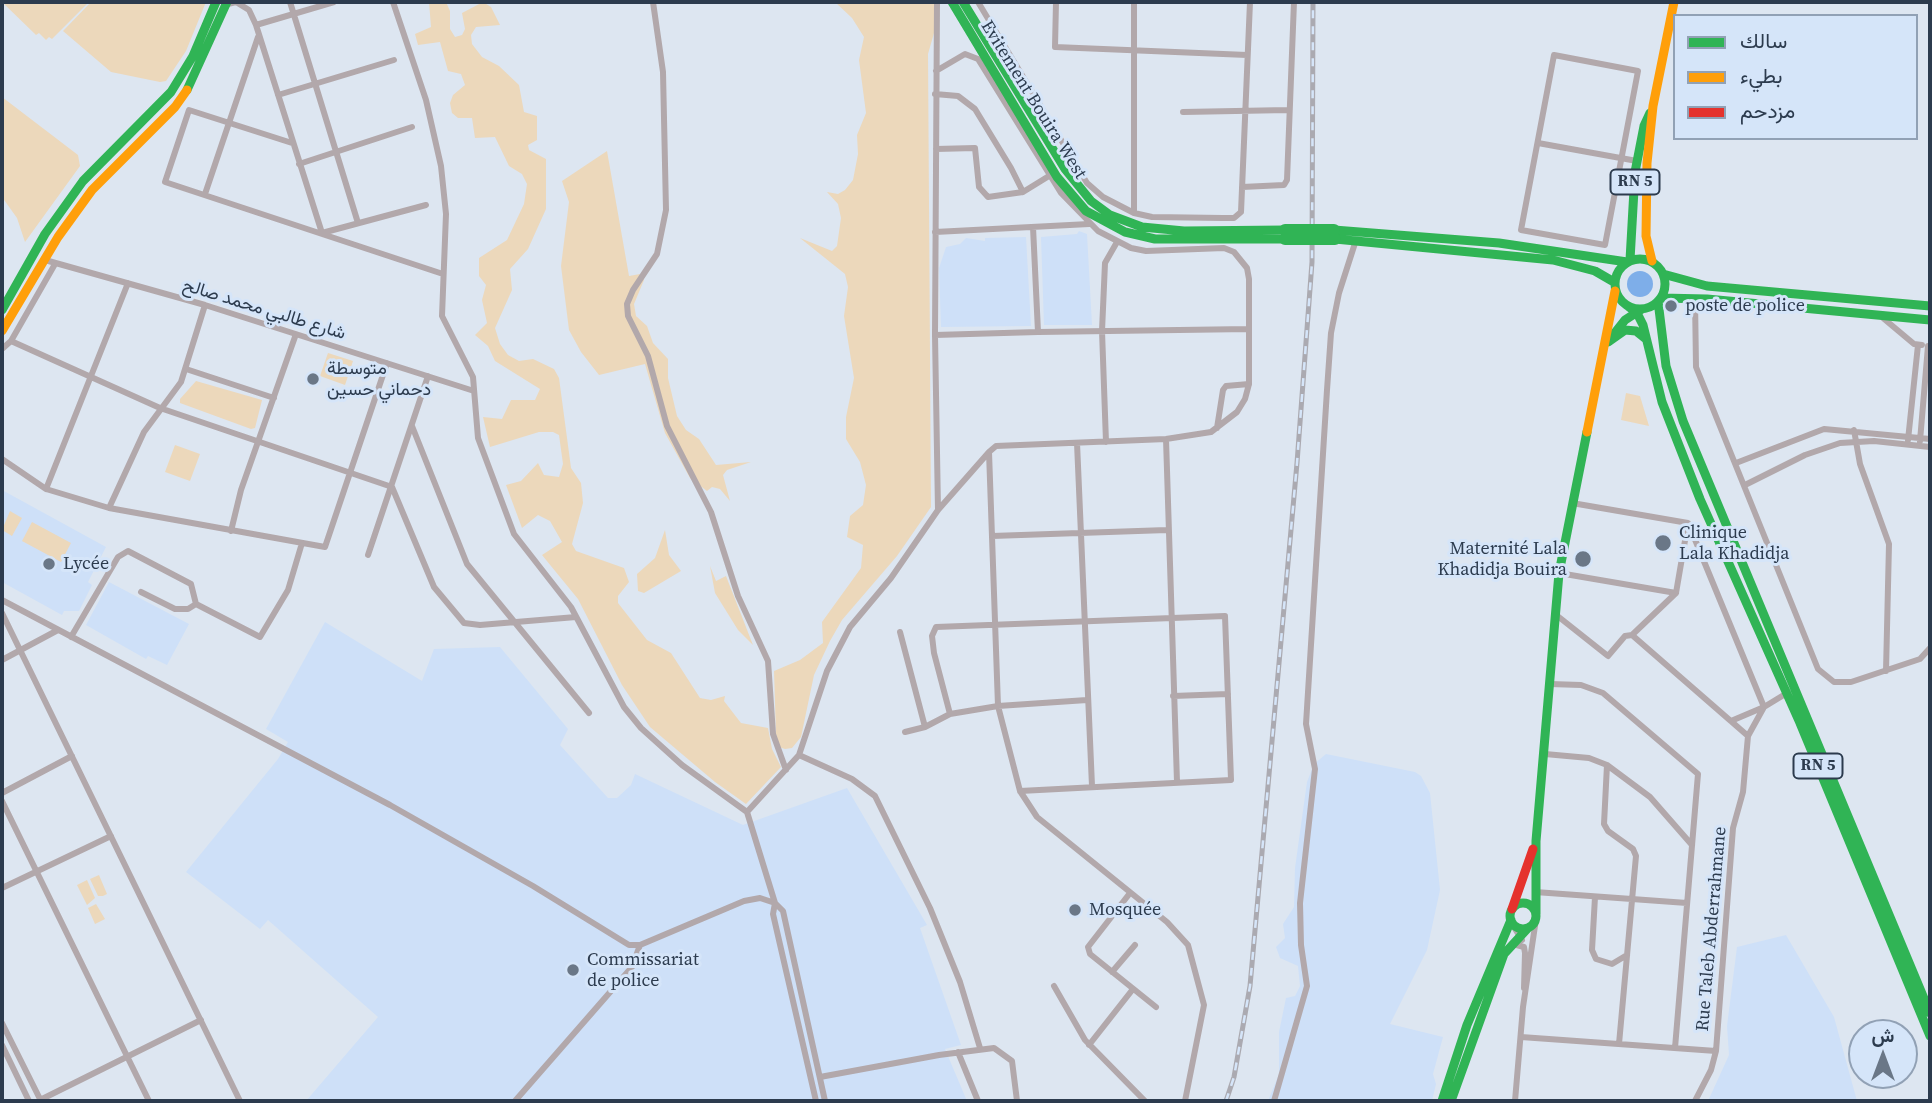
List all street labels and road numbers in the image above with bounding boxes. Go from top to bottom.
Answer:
street label: Evitement Bouira West [975,17,1091,183]
road number: RN 5 [1610,170,1660,194]
street label: شارع طالبي محمد صالح [180,275,348,345]
road number: RN 5 [1794,754,1842,778]
street label: Rue Taleb Abderrahmane [1692,826,1732,1032]

